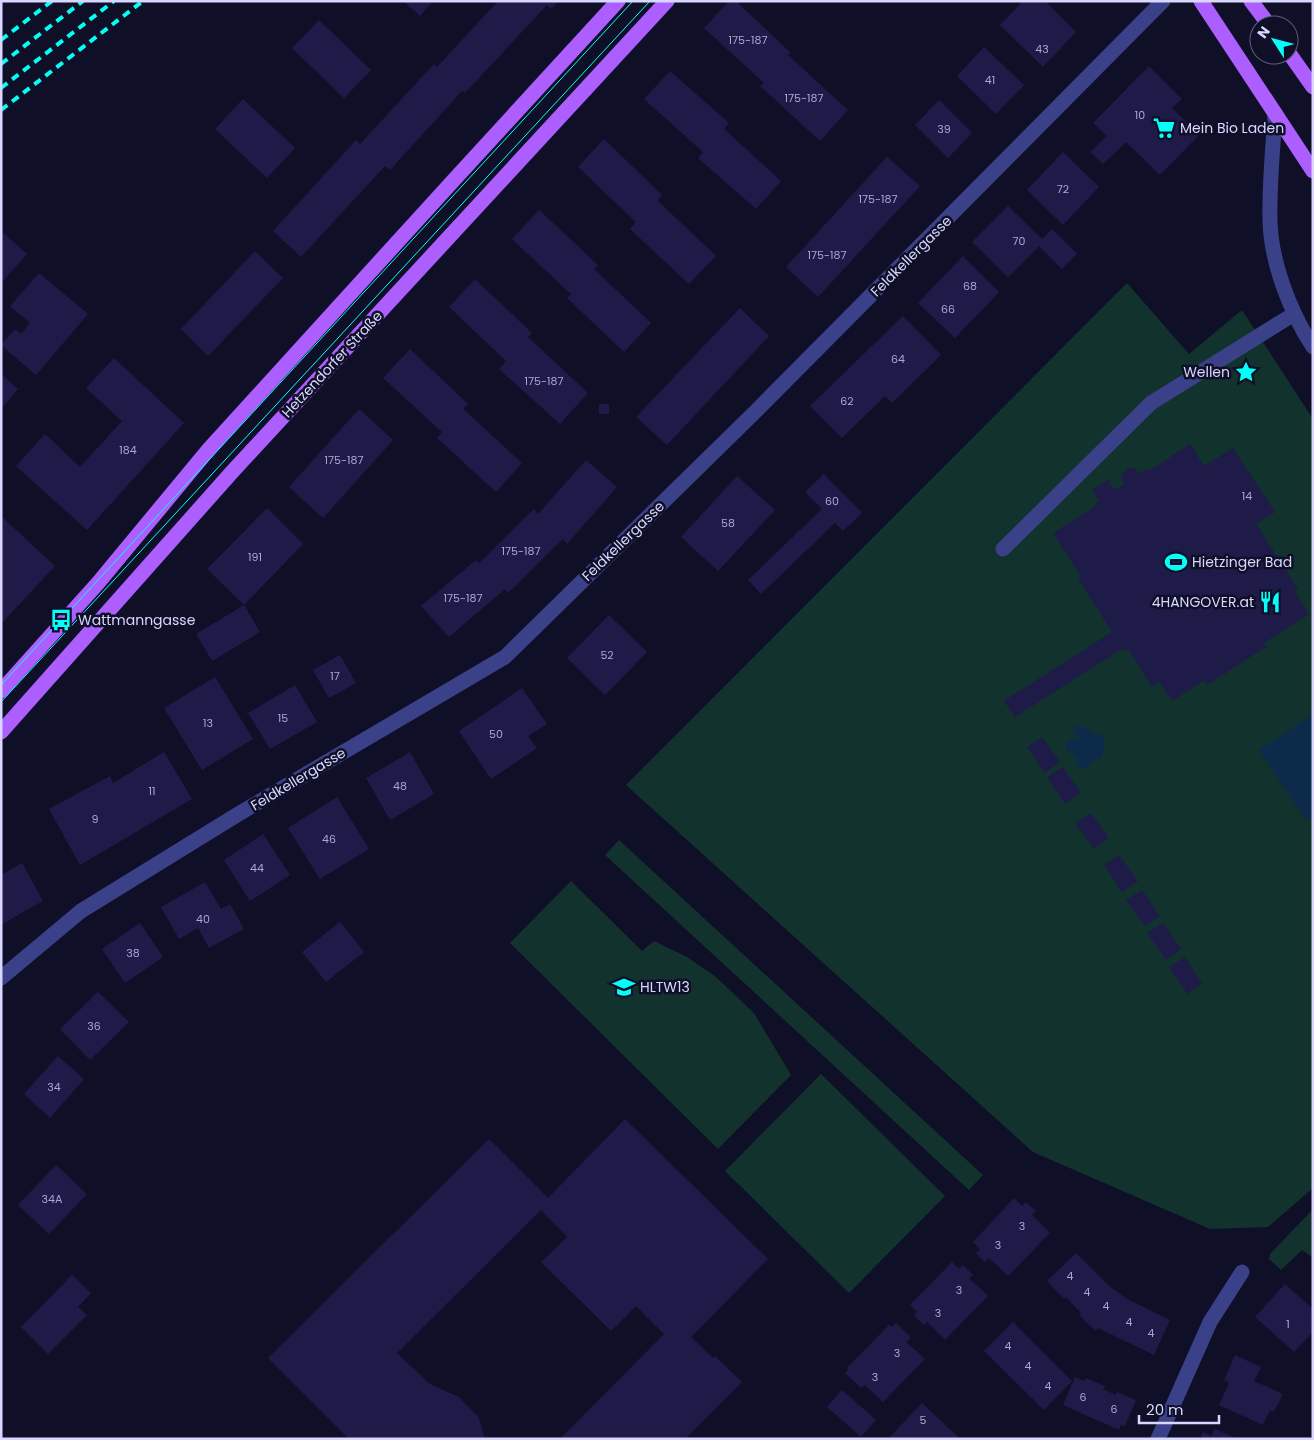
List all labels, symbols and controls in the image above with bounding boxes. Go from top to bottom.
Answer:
north arrow [1249,15,1299,65]
text: N [1252,22,1275,42]
house number: 175-187 [729,32,767,48]
house number: 43 [1035,41,1049,57]
house number: 41 [985,72,995,88]
house number: 175-187 [785,90,823,106]
house number: 10 [1135,107,1145,123]
supermarket icon: Mein Bio Laden [1151,115,1177,141]
place label: Mein Bio Laden [1180,118,1284,138]
house number: 39 [937,121,951,137]
house number: 72 [1057,181,1069,197]
house number: 175-187 [859,191,897,207]
street label: Feldkellergasse [866,211,956,301]
house number: 70 [1013,233,1026,249]
house number: 175-187 [808,247,846,263]
house number: 68 [963,278,977,294]
house number: 66 [941,301,955,317]
street label: Hetzendorfer Straße [277,306,387,422]
house number: 64 [891,351,905,367]
place icon: Wellen [1233,359,1259,385]
place label: Wellen [1183,362,1230,382]
house number: 175-187 [525,373,563,389]
house number: 62 [840,393,854,409]
house number: 184 [119,442,137,458]
house number: 175-187 [325,452,363,468]
house number: 14 [1242,488,1252,504]
house number: 60 [825,493,839,509]
street label: Feldkellergasse [577,496,669,586]
house number: 58 [721,515,735,531]
house number: 175-187 [502,543,540,559]
house number: 191 [248,549,262,565]
sports icon: Hietzinger Bad [1163,549,1189,575]
place label: Hietzinger Bad [1192,552,1292,572]
restaurant icon: 4HANGOVER.at [1257,589,1283,615]
house number: 175-187 [444,590,482,606]
place label: 4HANGOVER.at [1152,592,1254,612]
bus stop icon: Wattmanngasse [48,607,74,633]
place label: Wattmanngasse [78,610,196,630]
house number: 52 [600,647,614,663]
house number: 17 [330,668,340,684]
house number: 15 [278,710,288,726]
house number: 13 [203,715,213,731]
house number: 50 [489,726,503,742]
street label: Feldkellergasse [247,743,350,815]
house number: 48 [393,778,407,794]
house number: 11 [148,783,156,799]
house number: 9 [92,811,99,827]
house number: 46 [322,831,336,847]
house number: 44 [250,860,264,876]
house number: 40 [196,911,210,927]
house number: 38 [126,945,140,961]
school or university icon: HLTW13 [611,974,637,1000]
place label: HLTW13 [640,977,690,997]
house number: 36 [87,1018,101,1034]
house number: 34 [47,1079,61,1095]
house number: 34A [42,1191,63,1207]
house number: 3 [1019,1218,1025,1234]
house number: 3 [995,1237,1001,1253]
house number: 4 [1067,1268,1074,1284]
house number: 3 [956,1282,962,1298]
house number: 4 [1084,1284,1091,1300]
house number: 4 [1103,1298,1110,1314]
house number: 3 [935,1305,941,1321]
house number: 4 [1126,1314,1133,1330]
house number: 1 [1286,1316,1290,1332]
house number: 4 [1148,1325,1155,1341]
house number: 4 [1005,1338,1012,1354]
house number: 3 [894,1345,900,1361]
house number: 4 [1025,1358,1032,1374]
house number: 3 [872,1369,878,1385]
house number: 4 [1045,1378,1052,1394]
house number: 6 [1080,1389,1087,1405]
scale bar [1139,1392,1219,1424]
text: 20 m [1146,1399,1184,1420]
house number: 6 [1111,1401,1118,1417]
house number: 5 [920,1412,927,1428]

